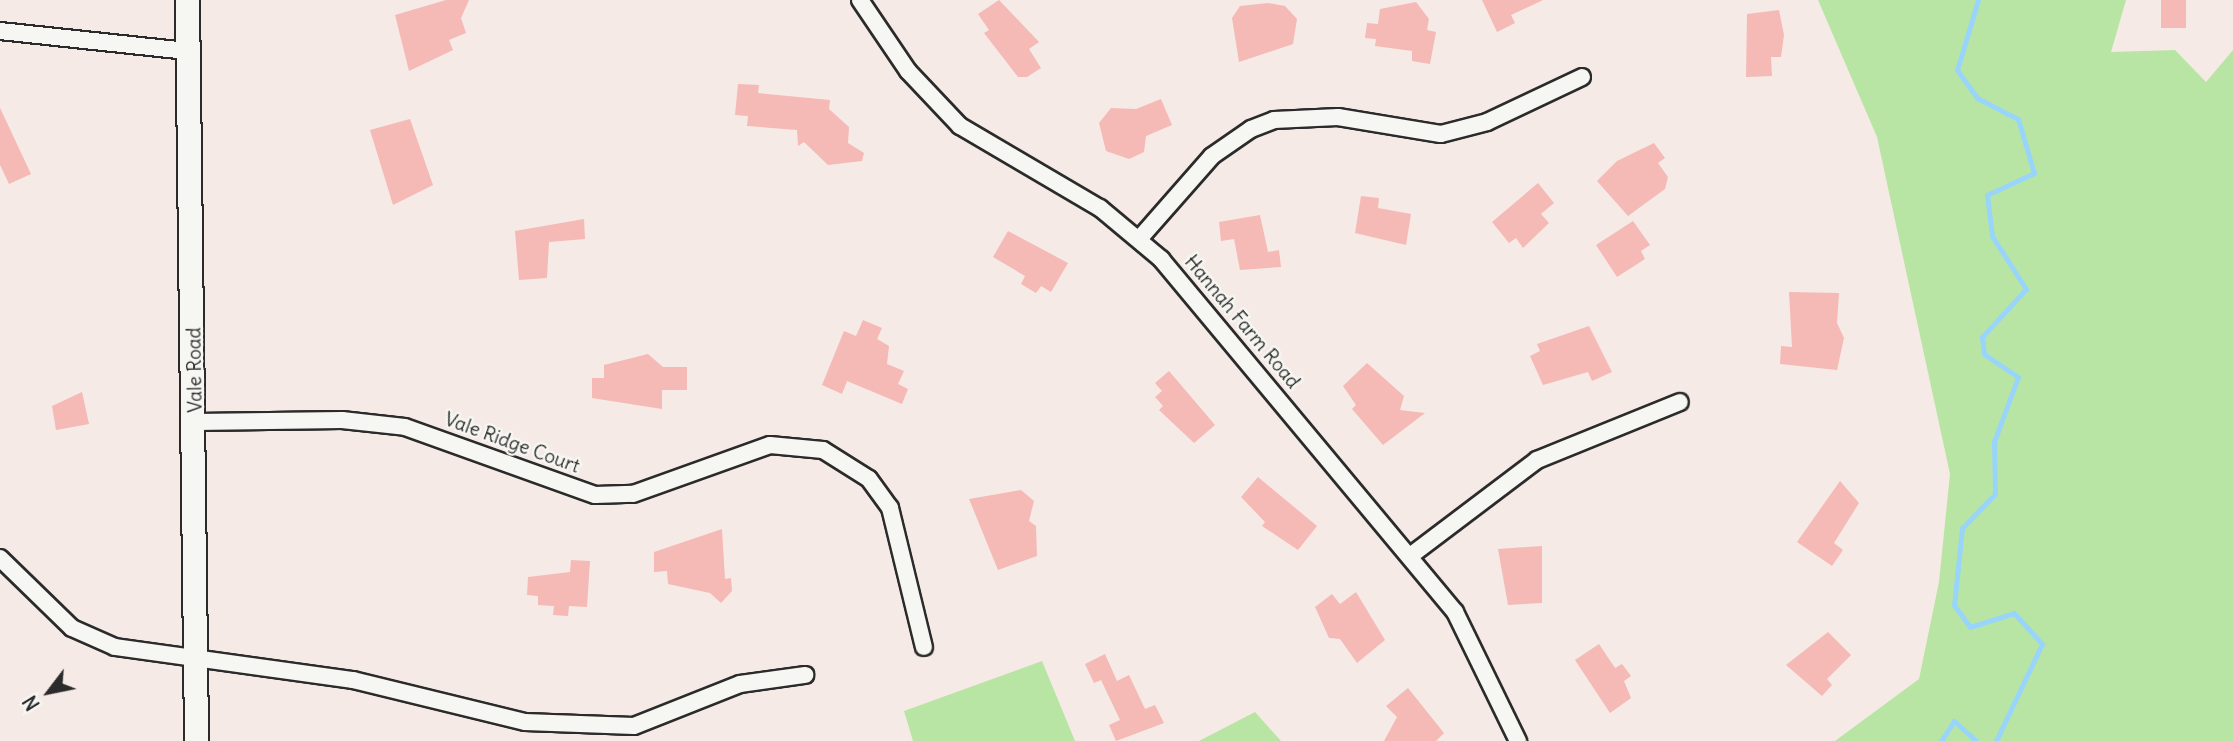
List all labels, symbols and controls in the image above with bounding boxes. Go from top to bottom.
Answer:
street label: Hannah Farm Road [1180,251,1304,393]
street label: Vale Road [183,327,207,413]
street label: Vale Ridge Court [441,408,583,478]
north arrow [14,657,84,727]
text: N [18,691,45,715]

